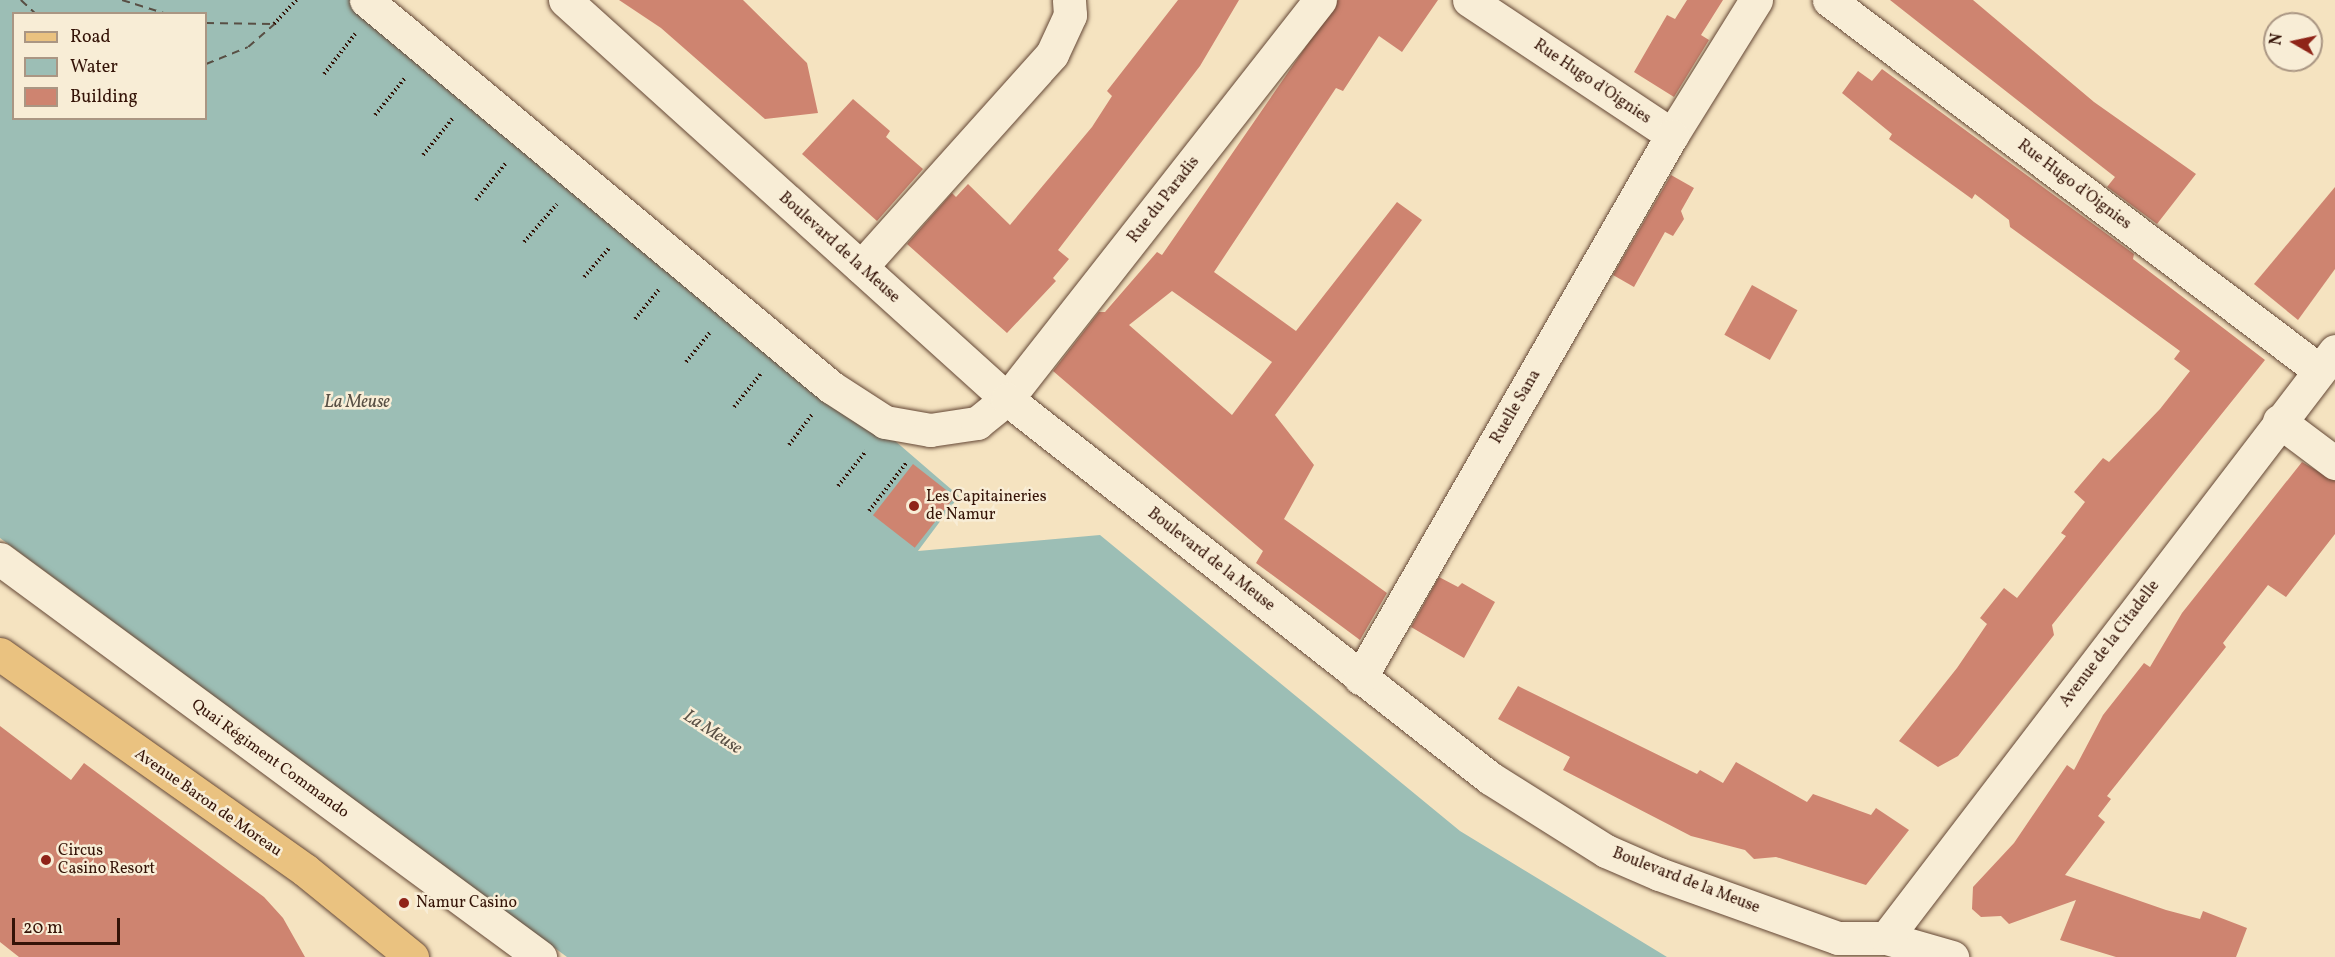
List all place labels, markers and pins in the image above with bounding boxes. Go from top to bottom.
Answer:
place label: Les Capitaineries de Namur [926,487,1046,525]
marker: Les Capitaineries de Namur [907,499,921,513]
place label: Circus Casino Resort [58,841,155,879]
marker: Circus Casino Resort [39,853,53,867]
place label: Namur Casino [416,893,517,913]
marker: Namur Casino [397,896,411,910]

